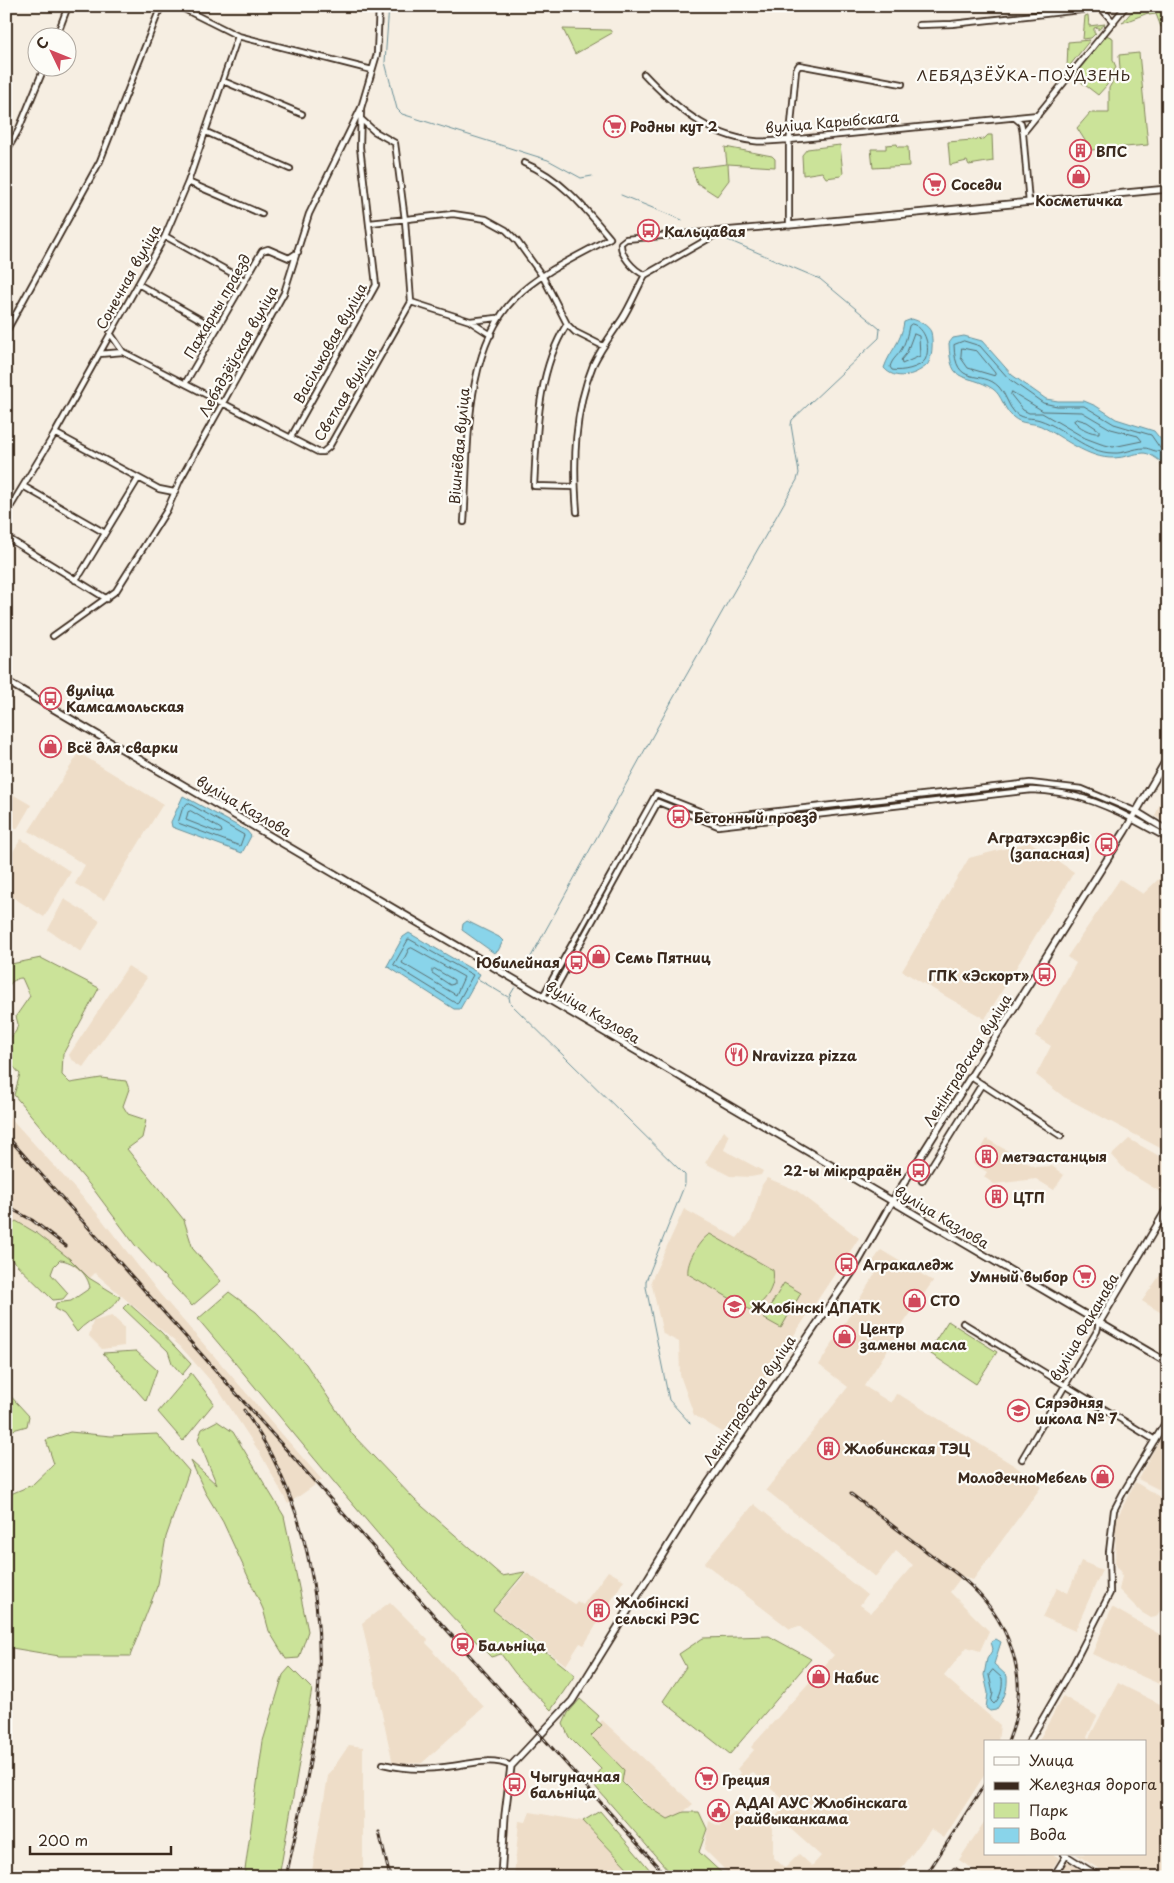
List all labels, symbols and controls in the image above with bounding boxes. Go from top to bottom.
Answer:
north arrow [28,28,78,78]
text: С [31,32,53,54]
district label: ЛЕБЯДЗЁЎКА-ПОЎДЗЕНЬ [917,63,1131,86]
street label: вуліца Карыбскага [764,106,900,138]
supermarket icon: Родны кут 2 [602,114,626,138]
place label: Родны кут 2 [630,116,718,137]
building icon: ВПС [1068,139,1092,163]
place label: ВПС [1096,141,1127,162]
shop icon: Косметичка [1067,165,1091,189]
supermarket icon: Соседи [923,172,947,196]
place label: Соседи [951,174,1002,195]
place label: Косметичка [1035,190,1123,211]
bus stop icon: Кальцавая [636,219,660,243]
street label: Сонечная вуліца [91,220,166,333]
place label: Кальцавая [664,221,746,242]
street label: Пажарны праезд [178,250,256,362]
street label: Васільковая вуліца [288,279,372,407]
street label: Лебядзёўская вуліца [193,281,283,420]
street label: Светлая вуліца [309,343,382,445]
street label: Вішнёвая вуліца [443,386,475,505]
place label: вуліца Камсамольская [66,680,184,717]
bus stop icon: вуліца Камсамольская [38,686,62,710]
shop icon: Всё для сварки [39,735,63,759]
place label: Всё для сварки [67,737,178,758]
street label: вуліца Казлова [192,770,296,842]
bus stop icon: Бетонный проезд [666,805,690,829]
place label: Бетонный проезд [694,807,818,828]
place label: Агратэхсэрвіс (запасная) [988,827,1090,864]
bus stop icon: Агратэхсэрвіс (запасная) [1094,833,1118,857]
shop icon: Семь Пятниц [587,945,611,969]
place label: Семь Пятниц [615,947,711,968]
bus stop icon: Юбилейная [564,950,588,974]
place label: Юбилейная [476,952,560,973]
bus stop icon: ГПК «Эскорт» [1033,963,1057,987]
place label: ГПК «Эскорт» [928,965,1030,986]
street label: вуліца Казлова [542,975,644,1049]
street label: Ленінградская вуліца [918,989,1017,1130]
restaurant icon: Nravizza pizza [724,1043,748,1067]
place label: Nravizza pizza [752,1045,857,1066]
building icon: метэастанцыя [974,1144,998,1168]
place label: метэастанцыя [1002,1146,1107,1167]
bus stop icon: 22-ы мікрараён [906,1158,930,1182]
place label: 22-ы мікрараён [783,1160,902,1181]
street label: вуліца Казлова [891,1180,993,1254]
building icon: ЦТП [985,1185,1009,1209]
place label: ЦТП [1013,1187,1045,1208]
bus stop icon: Агракаледж [835,1252,859,1276]
place label: Агракаледж [863,1254,954,1275]
supermarket icon: Умный выбор [1072,1264,1096,1288]
place label: Умный выбор [969,1266,1068,1287]
street label: вуліца Факанава [1044,1269,1124,1385]
shop icon: СТО [902,1288,926,1312]
place label: СТО [930,1290,960,1311]
school or university icon: Жлобінскі ДПАТК [723,1295,747,1319]
place label: Жлобінскі ДПАТК [751,1297,881,1318]
place label: Центр замены масла [859,1318,967,1355]
shop icon: Центр замены масла [832,1324,856,1348]
street label: Ленінградская вуліца [698,1331,801,1469]
place label: Сярэдняя школа № 7 [1035,1392,1118,1429]
school or university icon: Сярэдняя школа № 7 [1007,1398,1031,1422]
building icon: Жлобинская ТЭЦ [816,1436,840,1460]
place label: Жлобинская ТЭЦ [844,1438,971,1459]
shop icon: МолодечноМебель [1091,1465,1115,1489]
place label: МолодечноМебель [958,1467,1087,1488]
place label: Жлобінскі сельскі РЭС [615,1592,699,1629]
building icon: Жлобінскі сельскі РЭС [587,1598,611,1622]
station icon: Бальніца [450,1633,474,1657]
place label: Бальніца [478,1635,546,1656]
shop icon: Набис [806,1665,830,1689]
place label: Набис [834,1667,879,1688]
legend [984,1740,1146,1856]
text: Улица [1029,1748,1074,1771]
place label: Чыгуначная бальніца [530,1766,620,1803]
supermarket icon: Греция [694,1767,718,1791]
place label: Греция [722,1769,770,1790]
bus stop icon: Чыгуначная бальніца [502,1772,526,1796]
text: Железная дорога [1029,1772,1157,1795]
place label: АДАІ АУС Жлобінскага райвыканкама [735,1792,908,1829]
public building icon: АДАІ АУС Жлобінскага райвыканкама [707,1798,731,1822]
text: Парк [1029,1798,1068,1821]
text: Вода [1029,1822,1067,1845]
scale bar [30,1823,171,1855]
text: 200 m [38,1828,88,1851]

